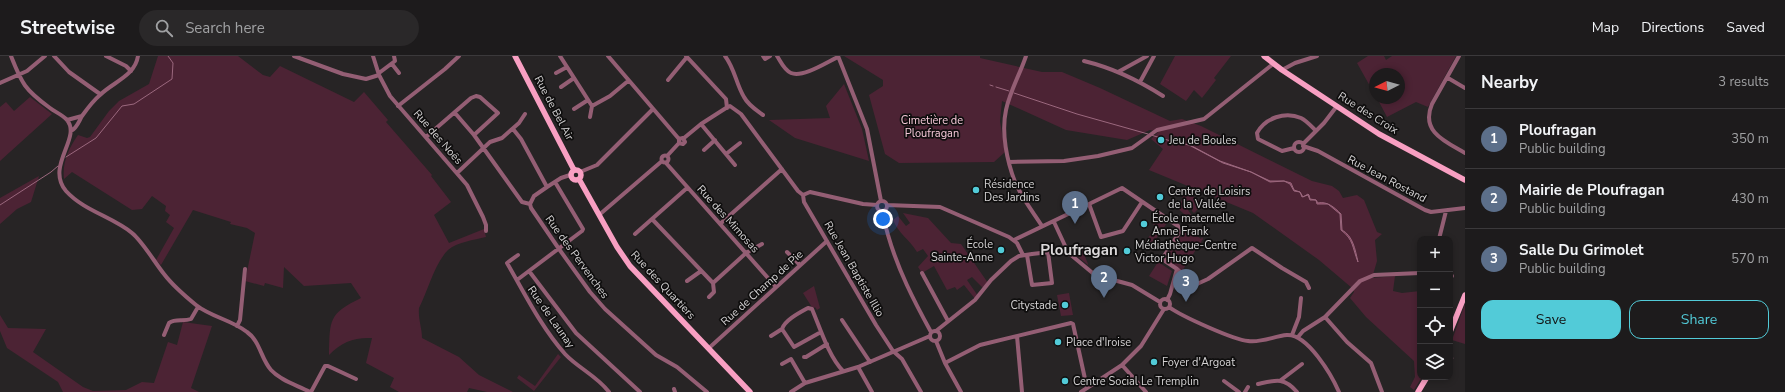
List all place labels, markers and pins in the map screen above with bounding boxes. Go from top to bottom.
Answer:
place label: Jeu de Boules [1168,133,1237,148]
marker: Jeu de Boules [1156,135,1166,145]
place label: Résidence Des Jardins [984,177,1040,205]
place label: Centre de Loisirs de la Vallée [1168,184,1250,212]
marker: Résidence Des Jardins [971,185,981,195]
pin: 1 [1062,191,1088,224]
marker: Centre de Loisirs de la Vallée [1155,192,1165,202]
place label: École maternelle Anne Frank [1152,210,1235,239]
marker: École maternelle Anne Frank [1139,219,1149,229]
place label: École Sainte-Anne [931,236,993,265]
place label: Médiathèque-Centre Victor Hugo [1134,238,1237,266]
marker: École Sainte-Anne [996,245,1006,255]
marker: Médiathèque-Centre Victor Hugo [1122,246,1132,256]
pin: 2 [1091,265,1117,298]
pin: 3 [1173,269,1199,302]
place label: Citystade [1010,298,1057,313]
marker: Citystade [1060,300,1070,310]
place label: Place d'Iroise [1066,335,1131,350]
marker: Place d'Iroise [1053,337,1063,347]
place label: Foyer d'Argoat [1162,355,1235,370]
marker: Foyer d'Argoat [1149,357,1159,367]
place label: Centre Social Le Tremplin [1073,374,1199,389]
marker: Centre Social Le Tremplin [1060,376,1070,386]

